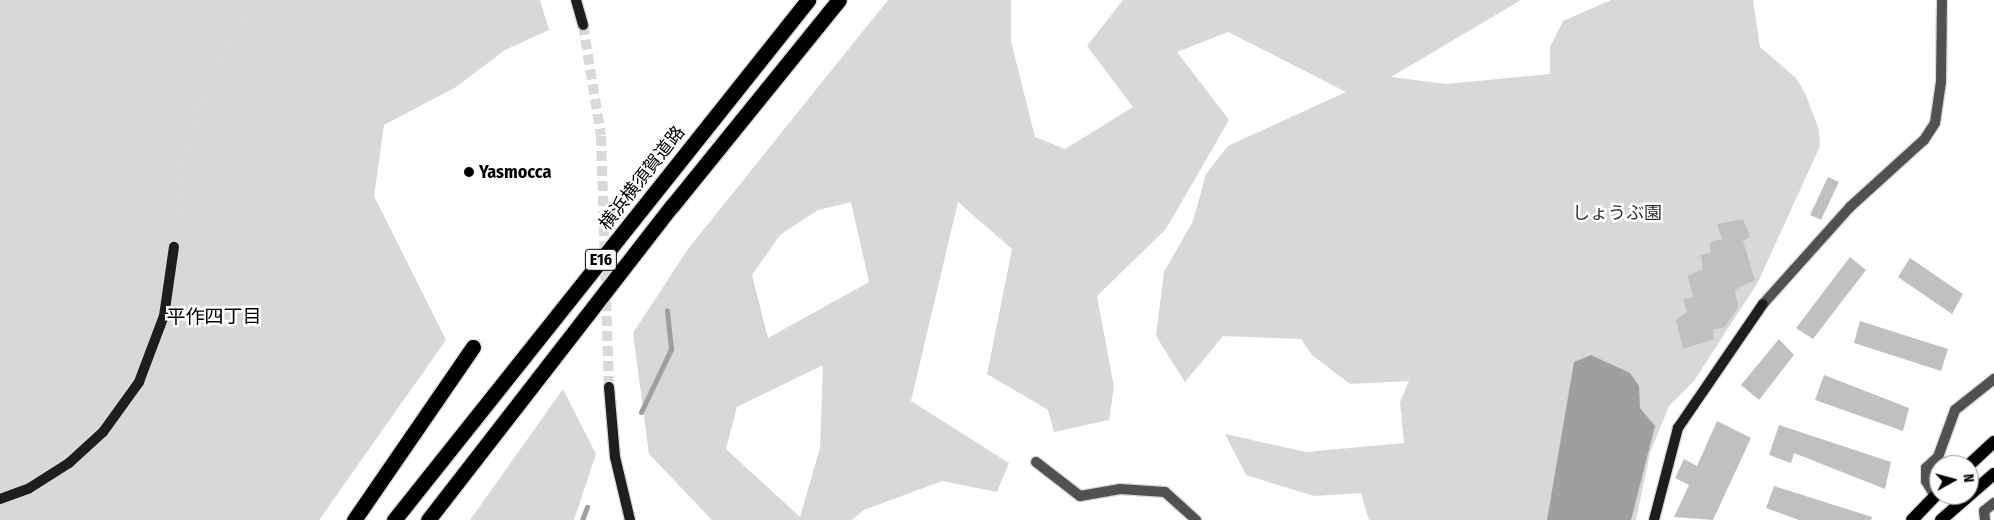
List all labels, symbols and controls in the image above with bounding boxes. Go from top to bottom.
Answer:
street label: 横浜横須賀道路 [595,122,689,234]
place label: Yasmocca [479,161,551,183]
marker: Yasmocca [463,166,475,178]
park label: しょうぶ園 [1572,202,1662,224]
road number: E16 [585,246,617,274]
district label: 平作四丁目 [167,306,261,328]
north arrow [1929,455,1979,505]
text: N [1959,473,1977,483]

